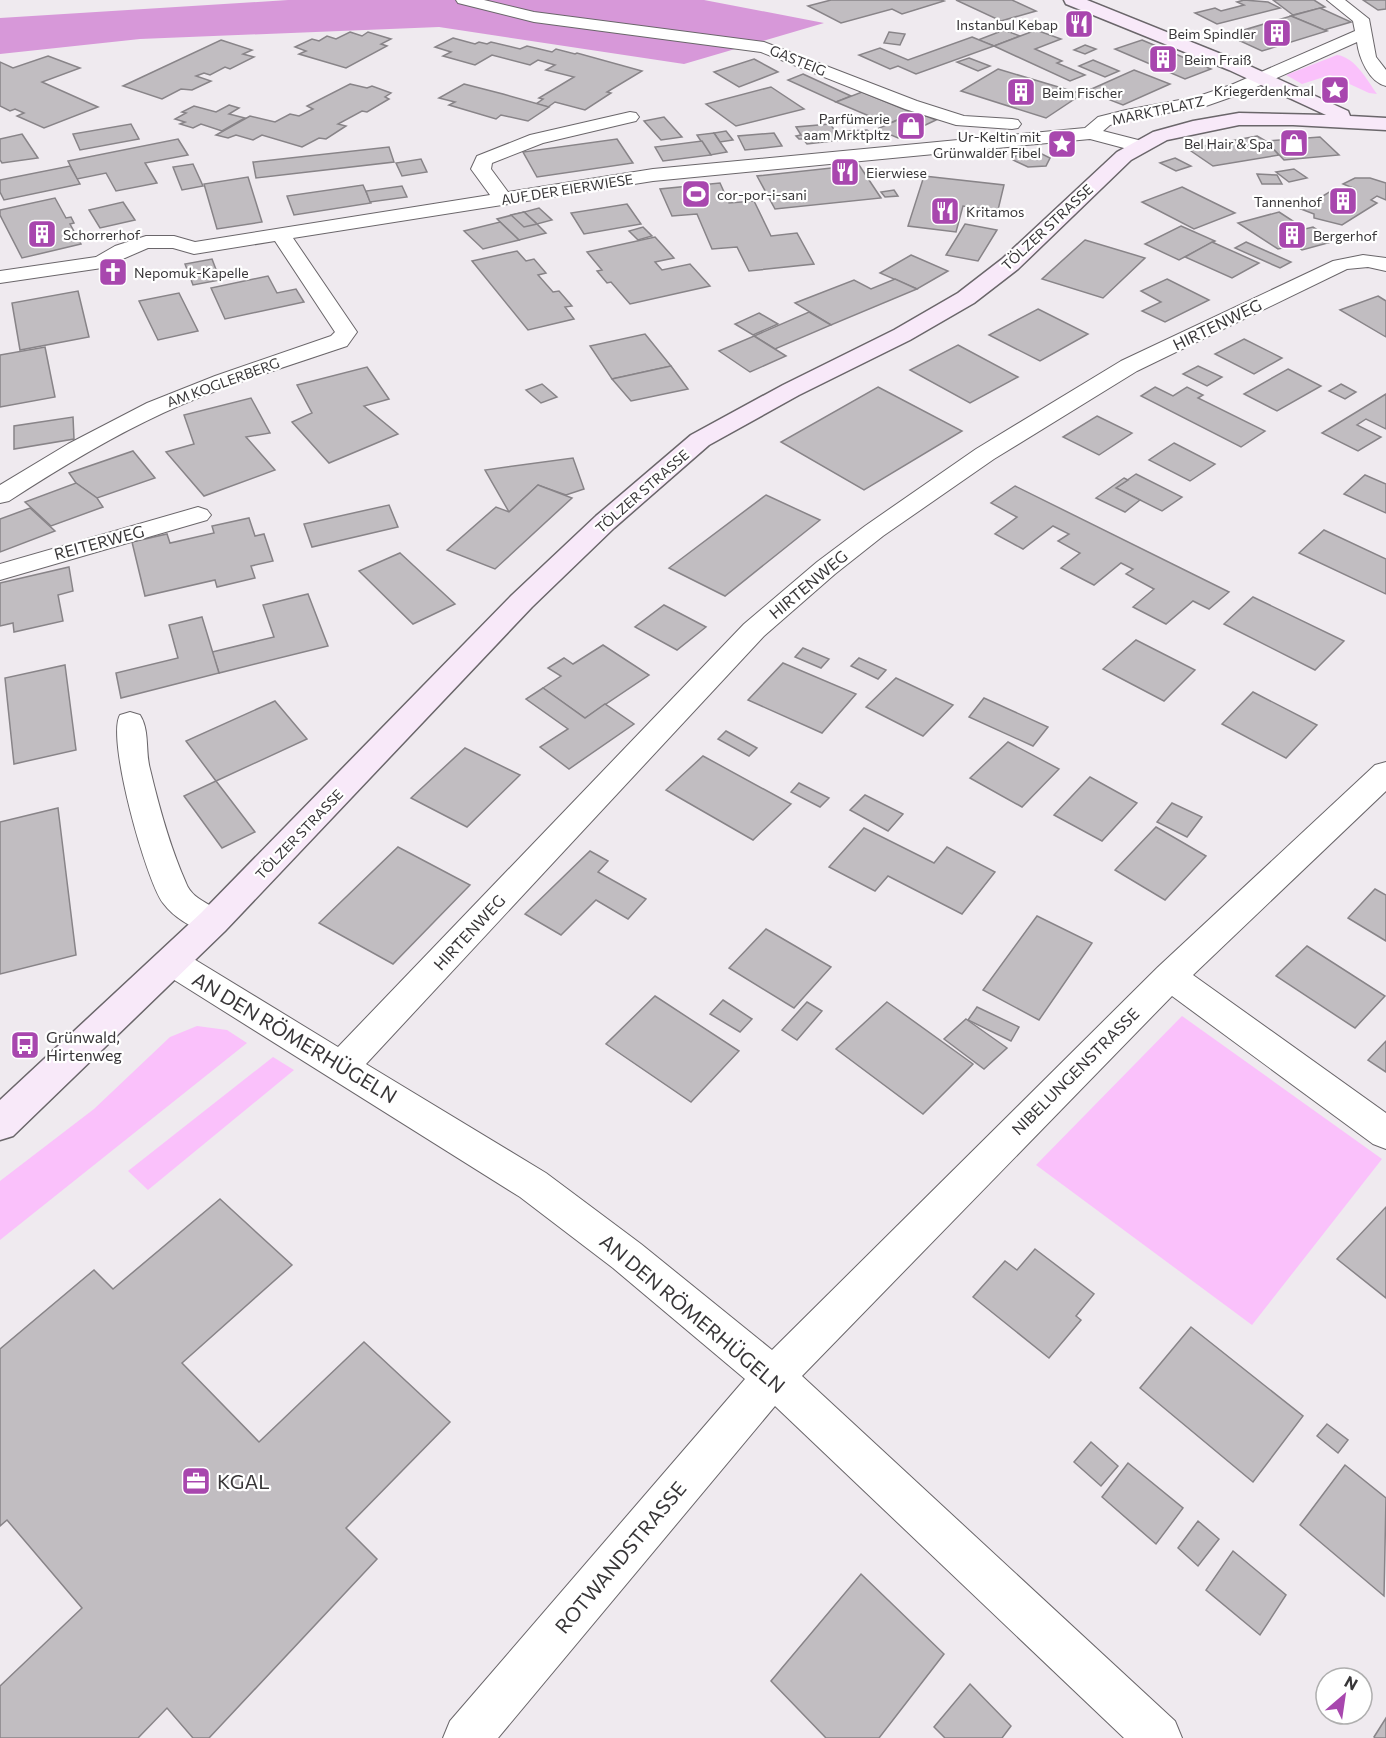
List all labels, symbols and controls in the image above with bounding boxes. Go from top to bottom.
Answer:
restaurant icon: Instanbul Kebap [1063,8,1095,40]
place label: Instanbul Kebap [956,16,1058,33]
building icon: Beim Spindler [1261,17,1293,49]
place label: Beim Spindler [1168,25,1256,42]
street label: GASTEIG [767,41,829,79]
building icon: Beim Fraiß [1147,43,1179,75]
place label: Beim Fraiß [1184,51,1252,68]
place icon: Kriegerdenkmal [1319,74,1351,106]
building icon: Beim Fischer [1005,76,1037,108]
place label: Kriegerdenkmal [1214,82,1314,99]
place label: Beim Fischer [1042,84,1123,101]
street label: MARKTPLATZ [1110,92,1206,128]
place label: Parfümerie aam Mrktpltz [804,110,890,143]
shop icon: Parfümerie aam Mrktpltz [895,110,927,142]
shop icon: Bel Hair & Spa [1278,127,1310,159]
place label: Ur-Keltin mit Grünwalder Fibel [933,128,1041,161]
place icon: Ur-Keltin mit Grünwalder Fibel [1046,128,1078,160]
place label: Bel Hair & Spa [1184,135,1273,152]
restaurant icon: Eierwiese [829,156,861,188]
place label: Eierwiese [866,164,927,181]
street label: AUF DER EIERWIESE [500,170,634,208]
sports icon: cor-por-i-sani [680,178,712,210]
street label: TÖLZER STRASSE [998,180,1096,274]
building icon: Tannenhof [1327,185,1359,217]
place label: cor-por-i-sani [717,186,807,203]
place label: Tannenhof [1254,193,1322,210]
restaurant icon: Kritamos [929,195,961,227]
place label: Kritamos [966,203,1024,220]
building icon: Schorrerhof [26,218,58,250]
building icon: Bergerhof [1276,219,1308,251]
place label: Schorrerhof [63,226,141,243]
place label: Bergerhof [1313,227,1378,244]
church icon: Nepomuk-Kapelle [97,256,129,288]
place label: Nepomuk-Kapelle [134,264,249,281]
street label: HIRTENWEG [1170,294,1264,354]
street label: AM KOGLERBERG [164,354,282,410]
street label: TÖLZER STRASSE [592,446,692,536]
street label: REITERWEG [52,521,146,563]
street label: HIRTENWEG [765,546,851,622]
street label: TÖLZER STRASSE [252,785,346,883]
street label: HIRTENWEG [429,890,509,974]
street label: AN DEN RÖMERHÜGELN [188,966,402,1108]
street label: NIBELUNGENSTRASSE [1008,1004,1142,1138]
place label: Grünwald, Hirtenweg [46,1027,122,1064]
bus stop icon: Grünwald, Hirtenweg [9,1029,41,1061]
street label: AN DEN RÖMERHÜGELN [596,1228,790,1398]
office icon: KGAL [180,1465,212,1497]
place label: KGAL [217,1469,270,1493]
street label: ROTWANDSTRASSE [549,1476,691,1638]
north arrow [1314,1666,1374,1726]
text: N [1342,1671,1361,1694]

